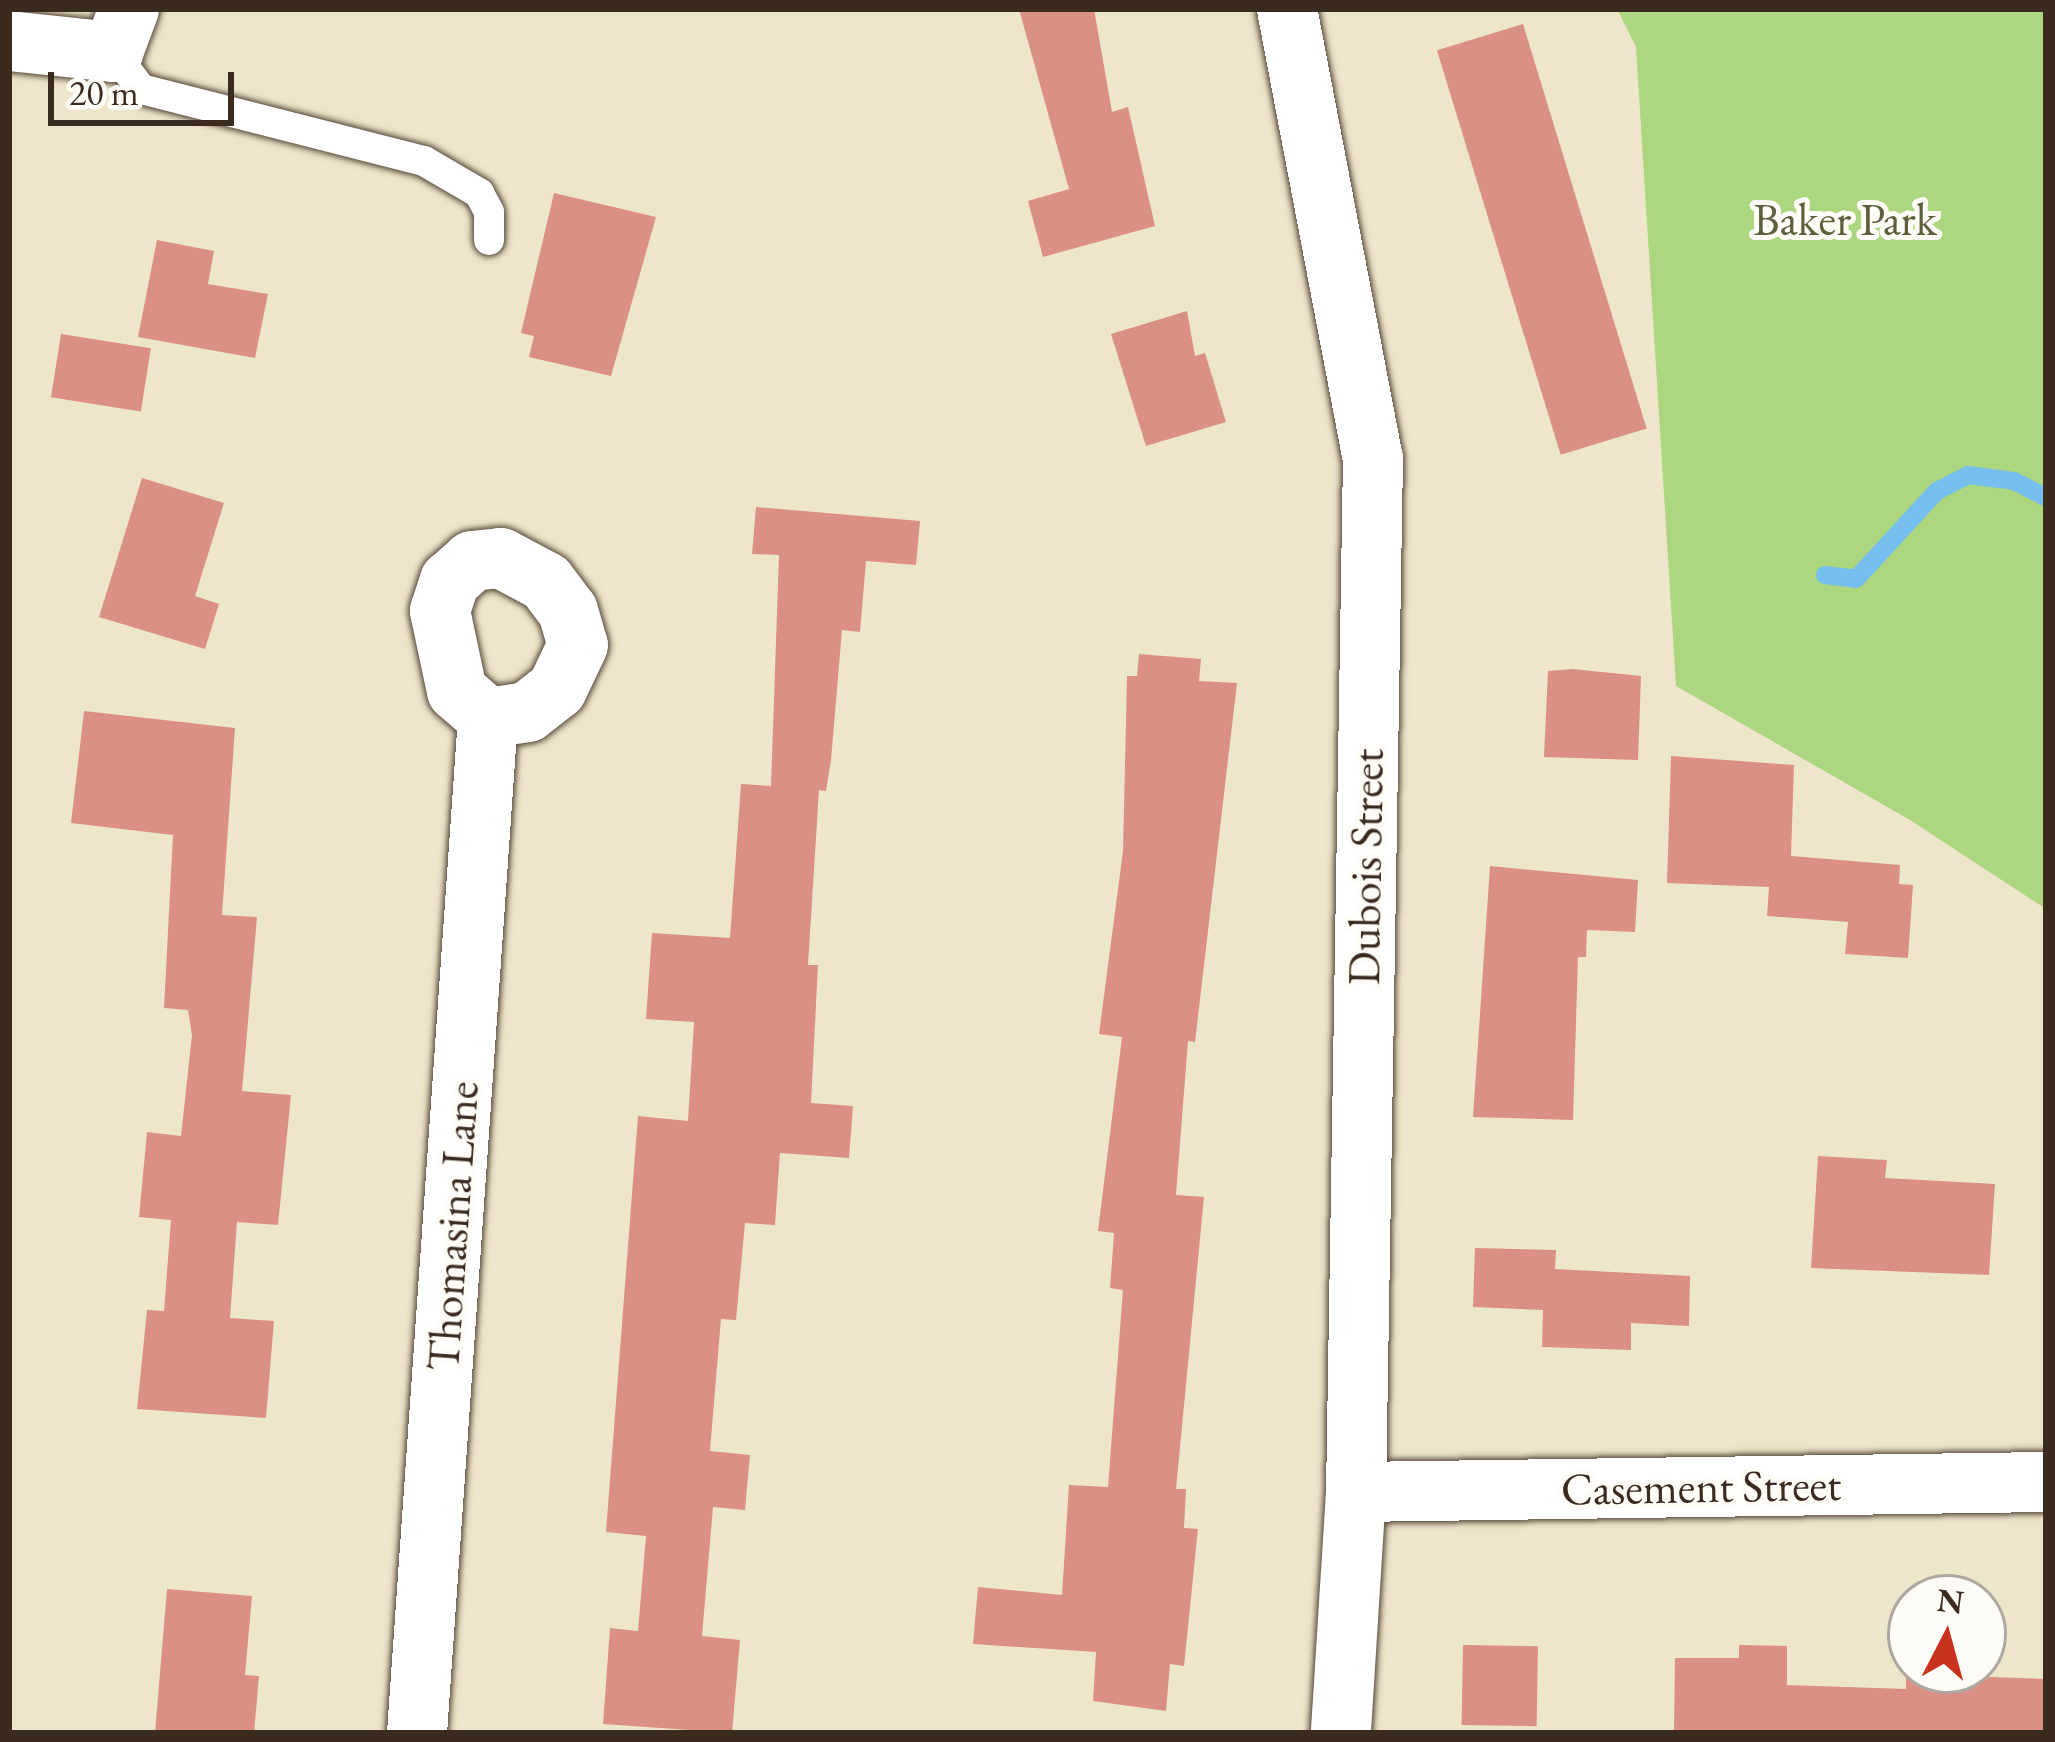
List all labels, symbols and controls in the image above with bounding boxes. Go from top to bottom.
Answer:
scale bar [54,48,240,122]
text: 20 m [69,69,139,116]
park label: Baker Park [1753,193,1937,247]
street label: Dubois Street [1337,748,1395,986]
street label: Thomasina Lane [416,1079,490,1373]
street label: Casement Street [1560,1458,1842,1516]
north arrow [1887,1574,2007,1694]
text: N [1935,1578,1966,1623]

